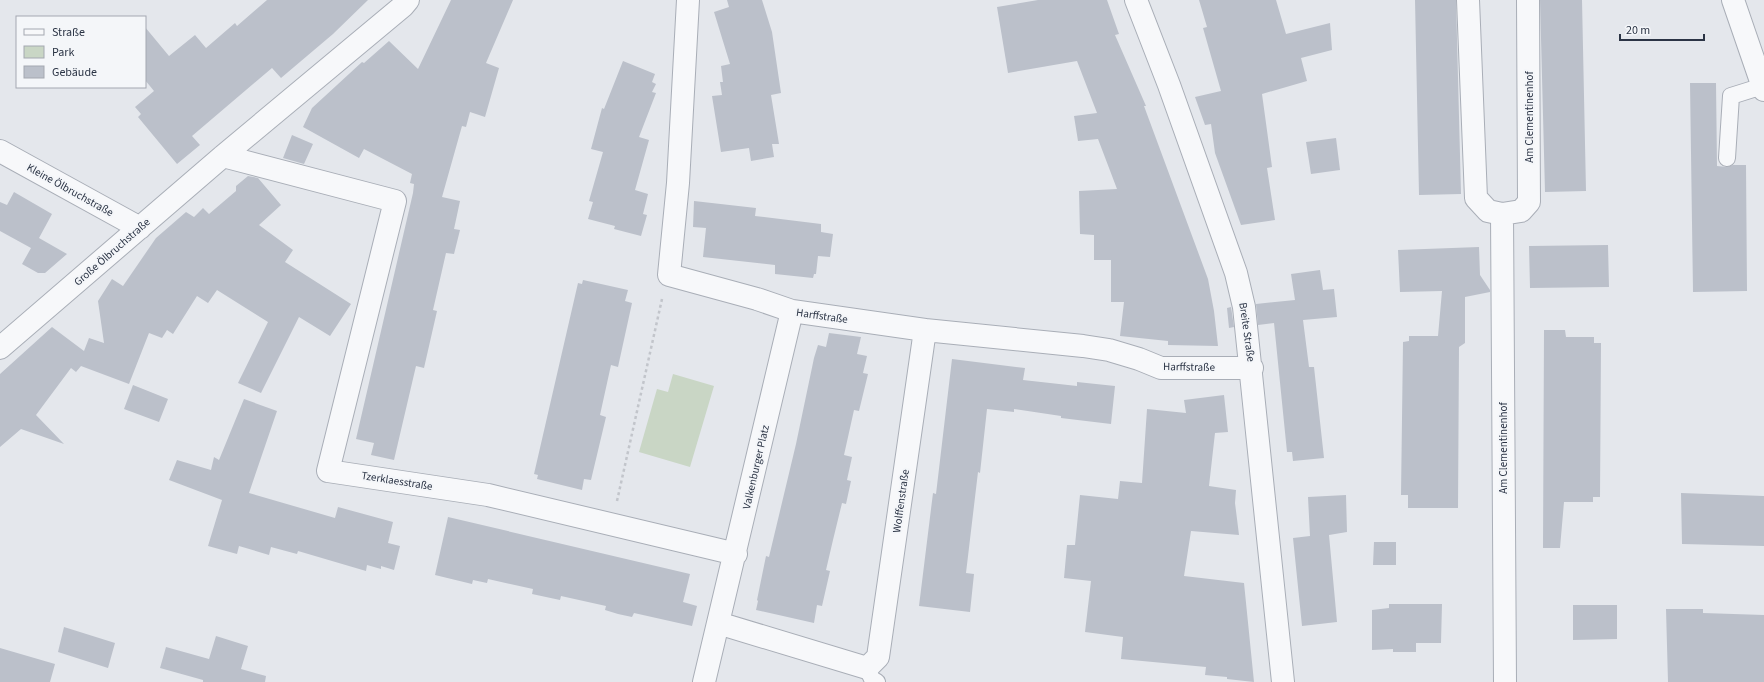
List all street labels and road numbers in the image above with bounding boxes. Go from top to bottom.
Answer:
street label: Am Clementinenhof [1522,70,1537,163]
street label: Kleine Ölbruchstraße [24,160,117,220]
street label: Große Ölbruchstraße [71,214,154,289]
street label: Breite Straße [1235,301,1259,363]
street label: Harffstraße [795,305,849,327]
street label: Harffstraße [1163,359,1216,375]
street label: Am Clementinenhof [1496,401,1511,494]
street label: Valkenburger Platz [739,423,773,511]
street label: Tzerklaesstraße [360,468,434,494]
street label: Wolffenstraße [889,468,913,534]

